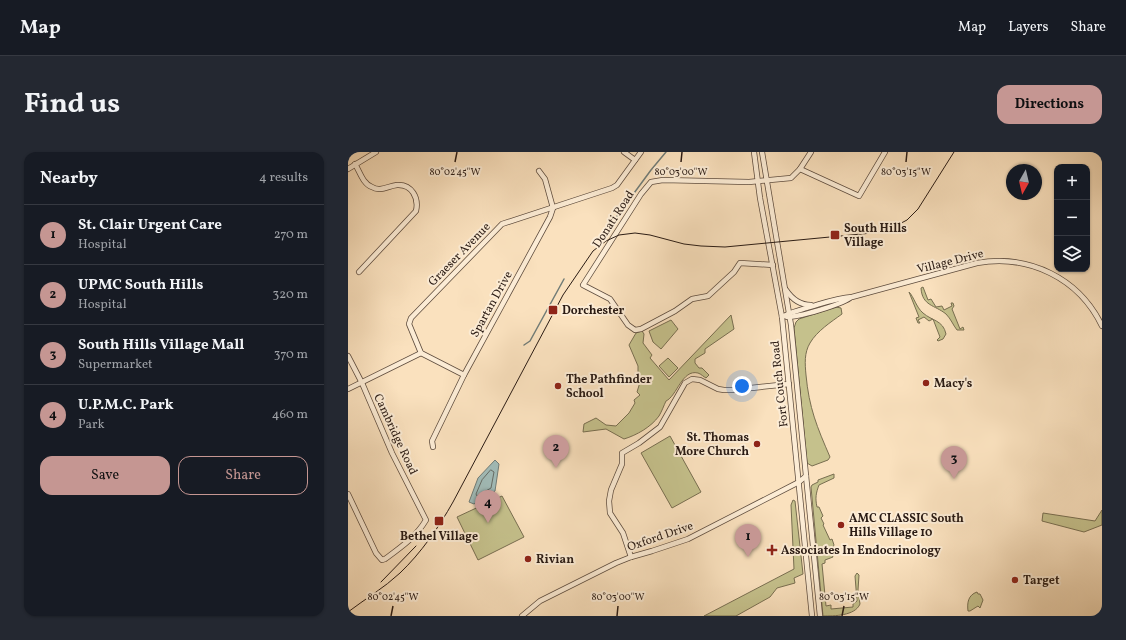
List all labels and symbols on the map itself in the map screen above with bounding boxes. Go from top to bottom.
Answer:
north arrow [1006,164,1042,200]
text: 80°02'45"W [429,165,481,179]
text: 80°03'00"W [654,165,708,179]
text: 80°03'15"W [881,165,931,179]
street label: Donati Road [589,188,638,251]
street label: Graeser Avenue [425,219,495,290]
place label: South Hills Village [844,221,907,251]
marker: South Hills Village [829,229,841,241]
street label: Village Drive [915,246,985,278]
street label: Spartan Drive [467,268,517,341]
place label: Dorchester [562,303,625,319]
marker: Dorchester [547,304,559,316]
street label: Fort Couch Road [767,340,792,428]
place label: The Pathfinder School [566,372,652,402]
your location [732,376,752,396]
place label: Macy's [934,376,973,392]
marker: Macy's [921,378,931,388]
marker: The Pathfinder School [553,381,563,391]
street label: Cambridge Road [369,391,421,478]
place label: St. Thomas More Church [675,430,749,460]
pin: 2 [543,435,569,468]
marker: St. Thomas More Church [752,439,762,449]
pin: 3 [941,446,967,479]
pin: 4 [475,490,501,523]
place label: AMC CLASSIC South Hills Village 10 [849,511,964,541]
marker: Bethel Village [433,515,445,527]
street label: Oxford Drive [625,518,696,556]
marker: AMC CLASSIC South Hills Village 10 [836,520,846,530]
pin: 1 [735,524,761,557]
place label: Bethel Village [400,529,478,545]
place label: Associates In Endocrinology [781,543,941,559]
marker: Associates In Endocrinology [766,544,778,556]
place label: Rivian [536,552,574,568]
marker: Rivian [523,554,533,564]
place label: Target [1023,573,1060,589]
marker: Target [1010,575,1020,585]
text: 80°02'45"W [367,590,419,604]
text: 80°03'00"W [591,590,645,604]
text: 80°03'15"W [819,590,869,604]

